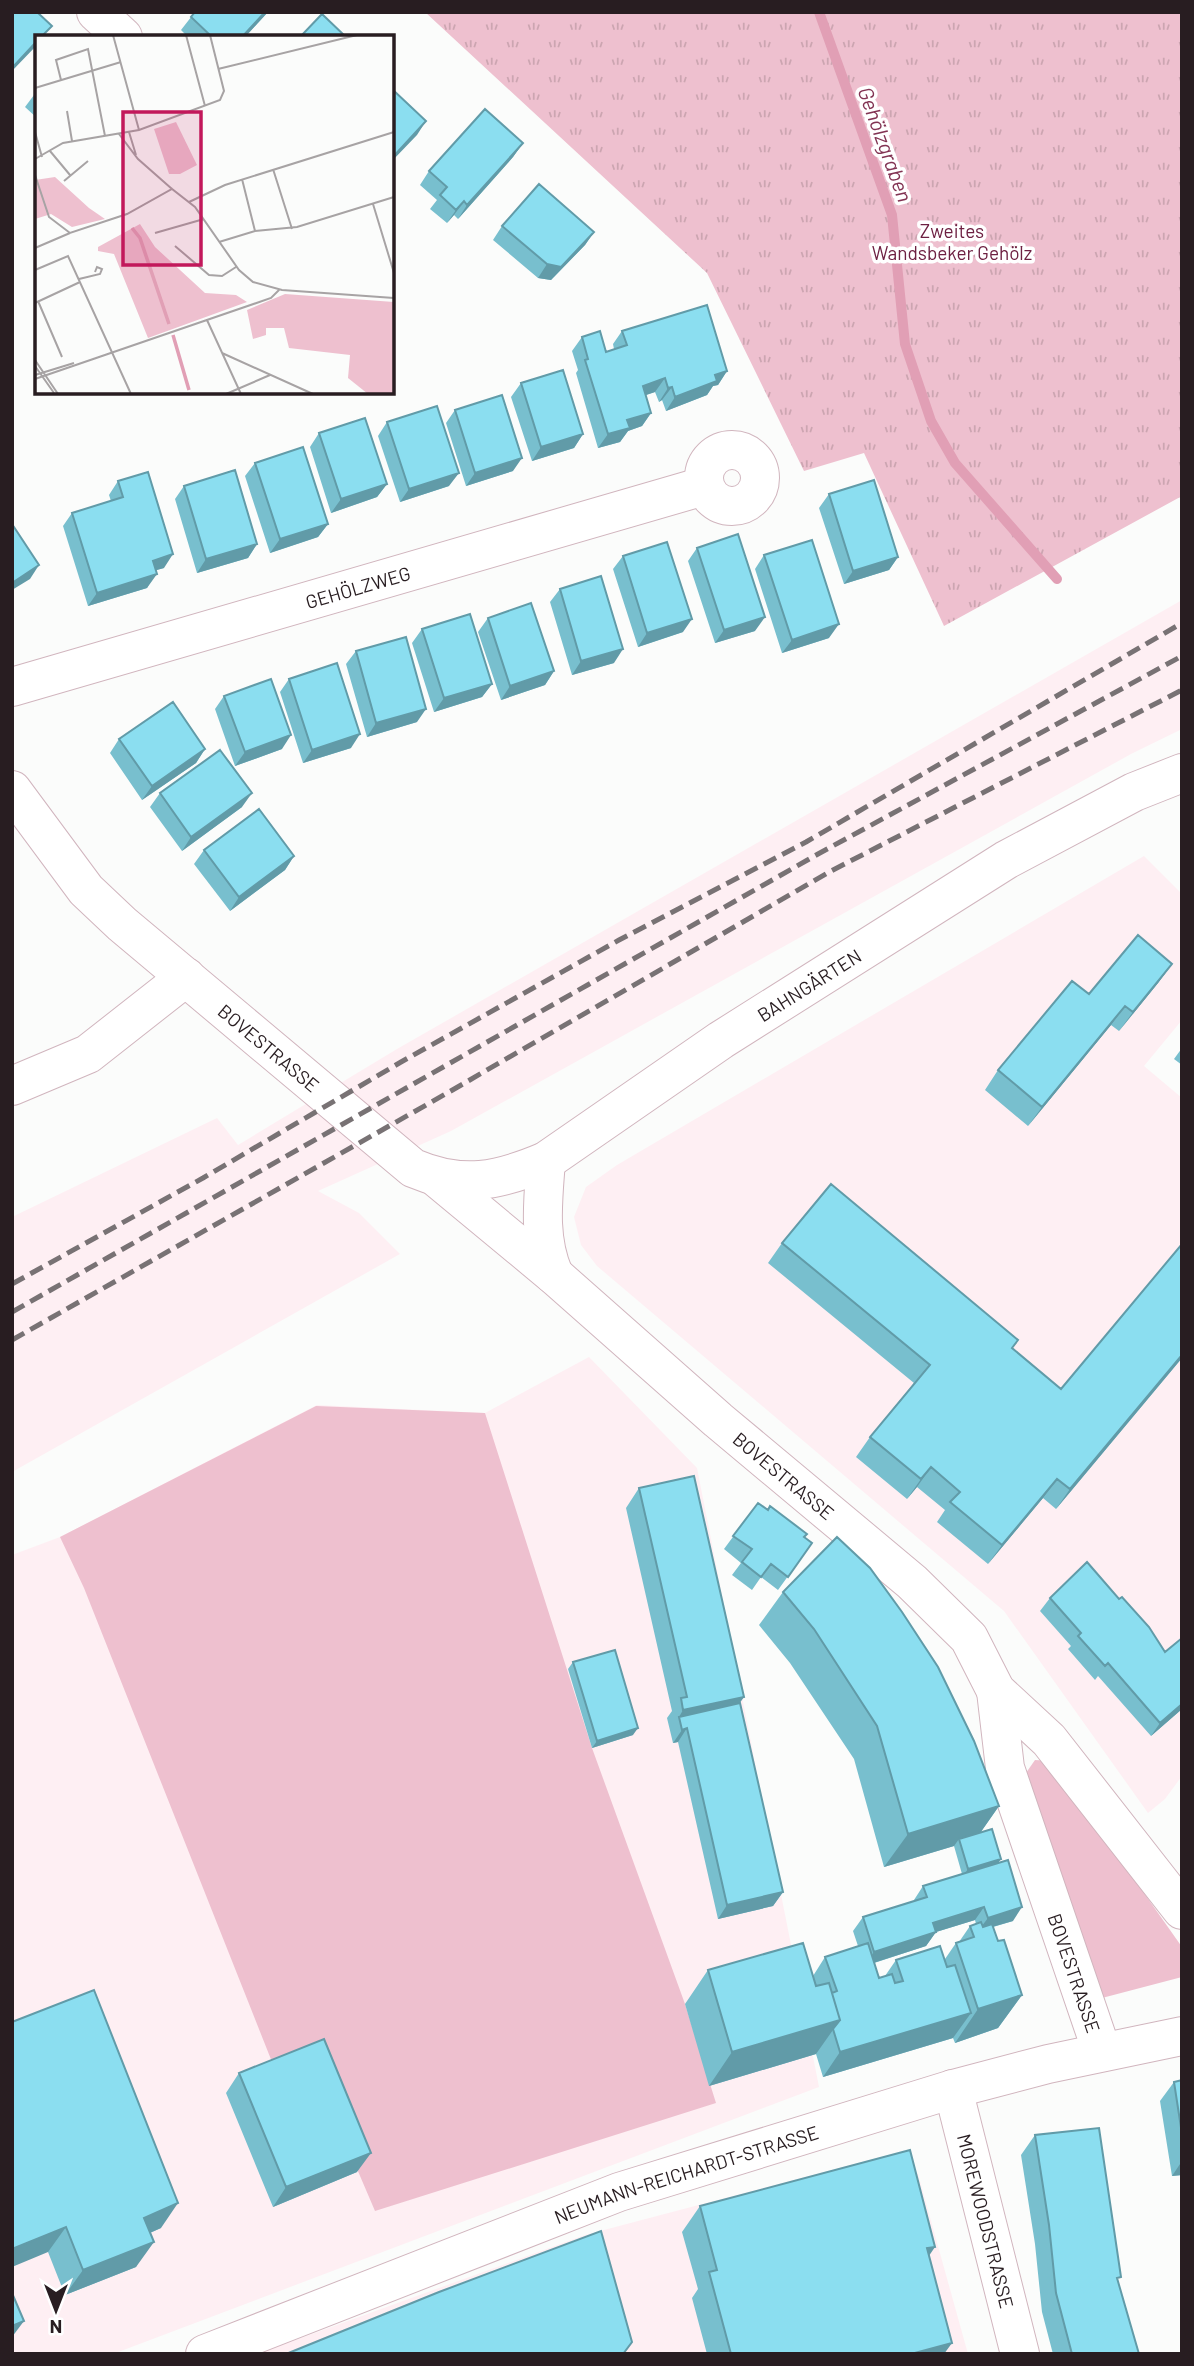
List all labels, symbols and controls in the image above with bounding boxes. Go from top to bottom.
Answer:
inset map [35,35,394,394]
water label: Gehölzgraben [854,83,918,205]
park label: Zweites Wandsbeker Gehölz [872,219,1032,264]
street label: GEHÖLZWEG [303,560,413,613]
street label: BAHNGÄRTEN [753,943,865,1026]
street label: BOVESTRASSE [214,999,324,1096]
street label: BOVESTRASSE [729,1426,839,1524]
street label: BOVESTRASSE [1044,1910,1106,2035]
street label: NEUMANN-REICHARDT-STRASSE [551,2120,821,2228]
street label: MOREWOODSTRASSE [953,2131,1019,2310]
north arrow [21,2275,91,2345]
text: N [50,2316,62,2339]

